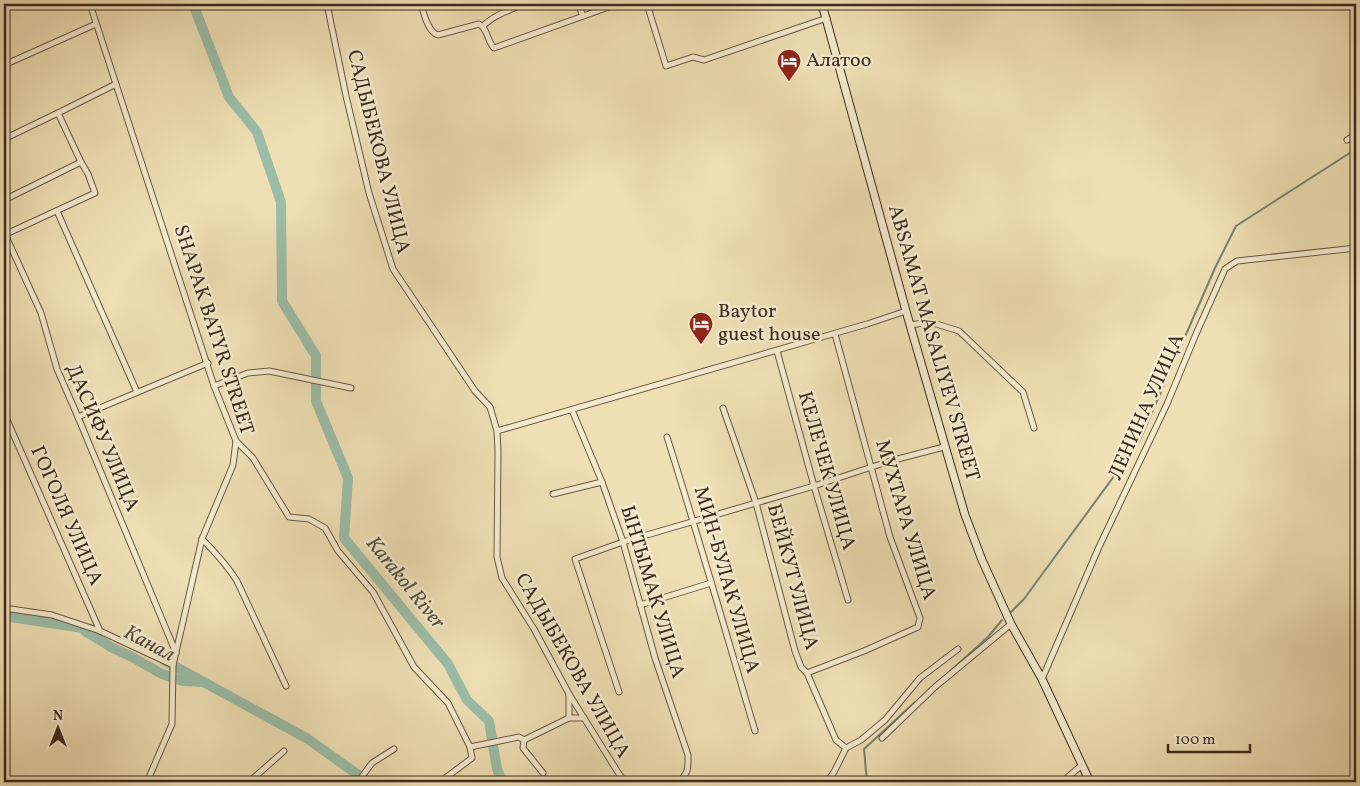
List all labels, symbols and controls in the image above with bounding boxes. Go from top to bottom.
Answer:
street label: САДЫБЕКОВА УЛИЦА [339,47,417,257]
place label: Алатоо [806,47,871,75]
hotel icon: Алатоо [776,48,802,82]
street label: ABSAMAT MASALIYEV STREET [880,202,986,485]
street label: SHAPAK BATYR STREET [166,221,260,439]
place label: Baytor guest house [718,298,820,349]
hotel icon: Baytor guest house [688,311,714,345]
street label: ЛЕНИНА УЛИЦА [1102,329,1192,485]
street label: ДАСИФУ УЛИЦА [58,360,146,516]
street label: КЕЛЕЧЕК УЛИЦА [790,388,862,554]
street label: МУХТАРА УЛИЦА [867,436,943,604]
street label: ГОГОЛЯ УЛИЦА [23,442,109,590]
street label: МИН-БУЛАК УЛИЦА [686,483,766,677]
street label: БЕЙКУТ УЛИЦА [759,501,825,653]
street label: ЫНТЫМАК УЛИЦА [612,502,692,682]
water label: Karakol River [358,530,452,636]
street label: САДЫБЕКОВА УЛИЦА [508,568,636,764]
water label: Канал [118,618,180,670]
north arrow [32,704,82,754]
text: N [53,707,63,726]
scale bar [1168,721,1250,753]
text: 100 m [1175,730,1215,751]

